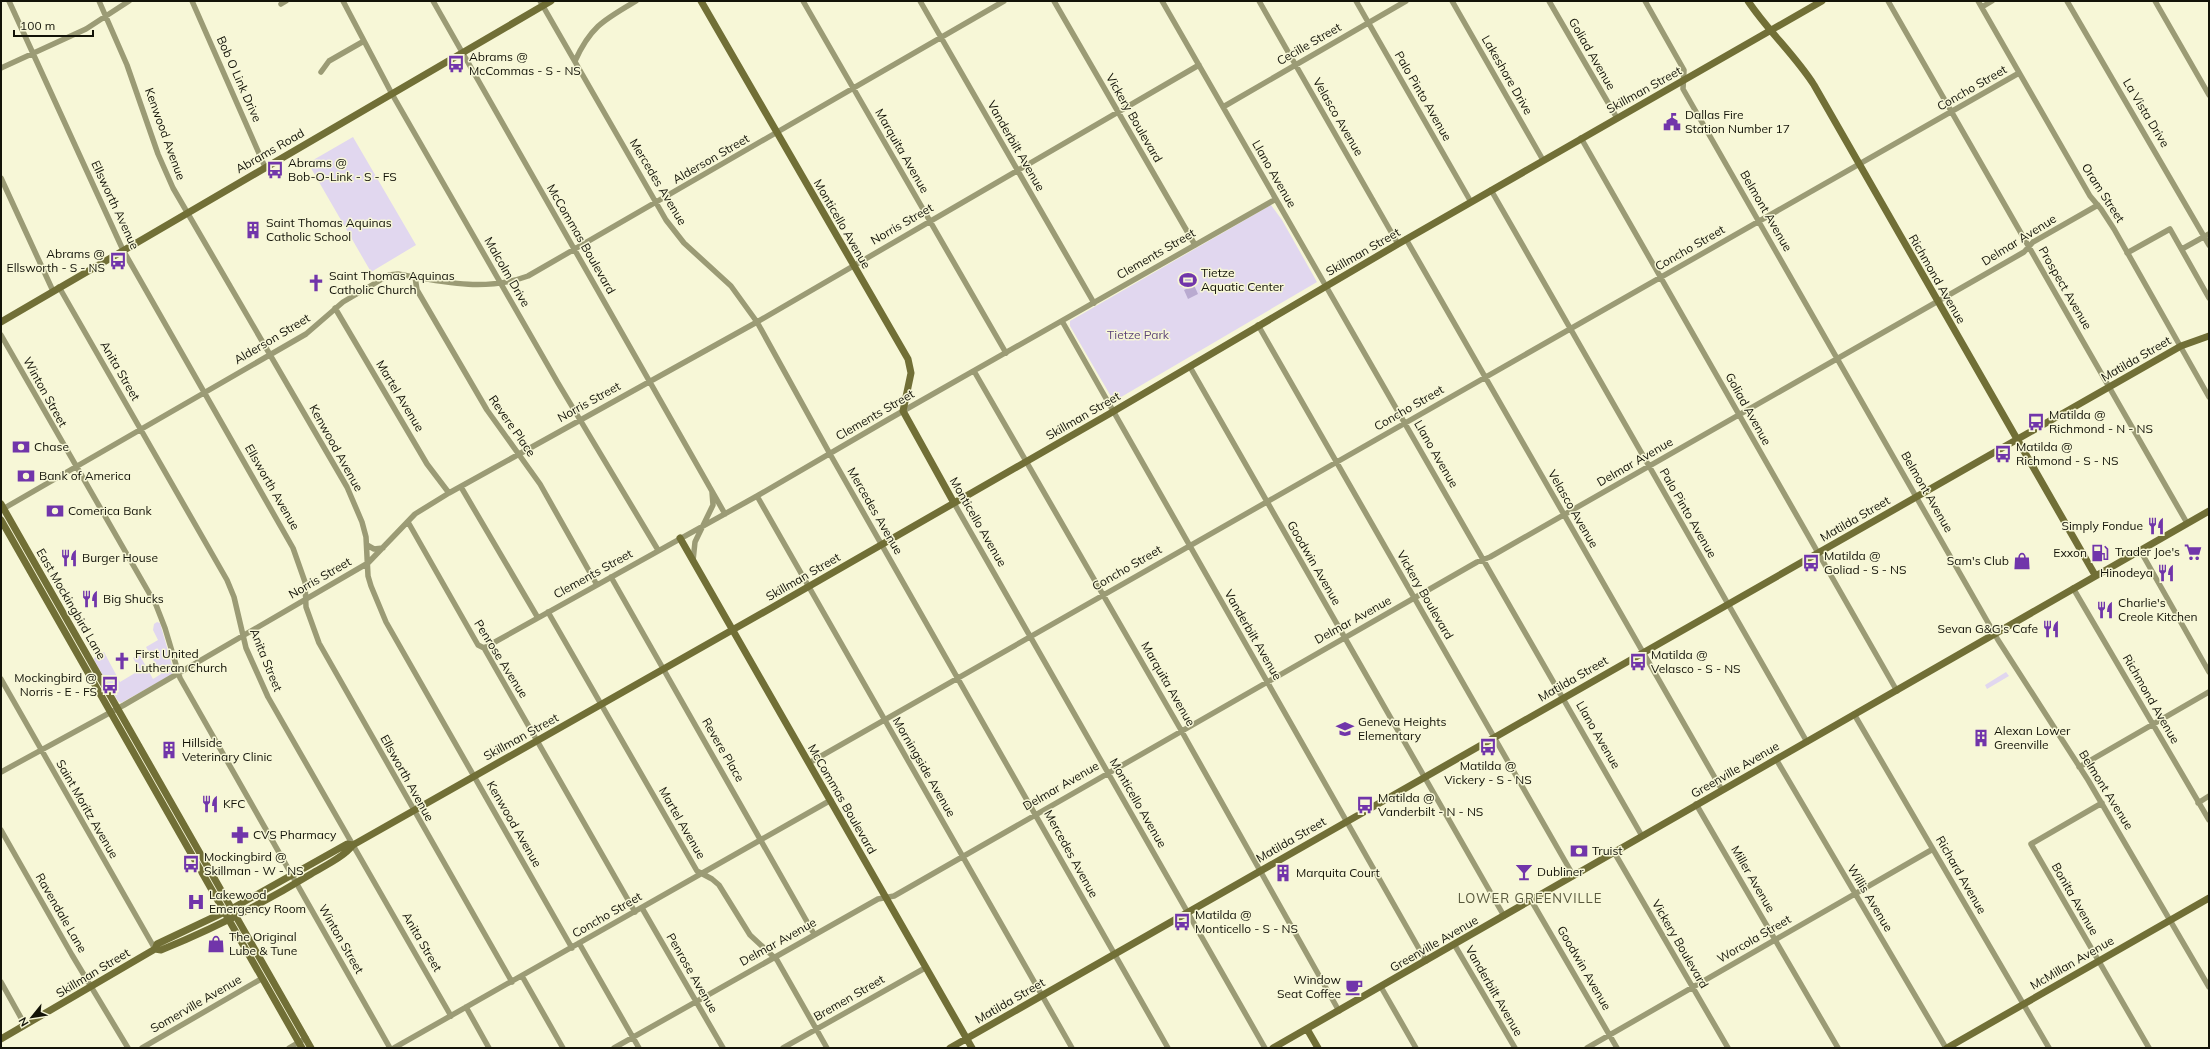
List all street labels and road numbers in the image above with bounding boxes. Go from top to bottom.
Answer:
street label: Goliad Avenue [1566,15,1619,92]
street label: Cecille Street [1274,19,1344,68]
street label: Lakeshore Drive [1479,32,1536,117]
street label: Bob O Link Drive [214,34,265,124]
street label: Palo Pinto Avenue [1392,48,1455,143]
street label: Concho Street [1934,62,2009,114]
street label: Skillman Street [1604,63,1684,116]
street label: Vickery Boulevard [1103,71,1166,165]
street label: Velasco Avenue [1310,75,1367,159]
street label: La Vista Drive [2120,76,2173,150]
street label: Kenwood Avenue [142,86,189,182]
street label: Vanderbilt Avenue [984,98,1048,194]
street label: Marquita Avenue [872,106,933,196]
street label: Abrams Road [233,125,307,176]
street label: Alderson Street [670,131,752,187]
street label: Mercedes Avenue [627,136,690,228]
street label: Llano Avenue [1249,137,1300,210]
street label: Ellsworth Avenue [88,158,143,252]
street label: Oram Street [2079,160,2128,225]
street label: Belmont Avenue [1737,168,1796,254]
street label: Monticello Avenue [811,176,874,271]
street label: McCommas Boulevard [544,181,619,296]
street label: Norris Street [868,200,936,247]
street label: Delmar Avenue [1979,211,2059,269]
street label: Concho Street [1652,222,1727,274]
street label: Skillman Street [1323,224,1403,279]
street label: Clements Street [1114,225,1198,282]
street label: Richmond Avenue [1906,231,1969,326]
street label: Malcolm Drive [481,234,534,310]
street label: Prospect Avenue [2036,243,2095,332]
street label: Alderson Street [231,310,312,367]
street label: Matilda Street [2098,333,2173,385]
street label: Anita Street [97,338,144,403]
street label: Winton Street [20,354,71,429]
street label: Martel Avenue [373,357,428,434]
street label: Goliad Avenue [1722,370,1775,448]
street label: Norris Street [555,378,623,425]
street label: Concho Street [1371,382,1446,434]
street label: Clements Street [833,386,917,443]
street label: Skillman Street [1043,388,1123,443]
street label: Revere Place [486,392,539,459]
street label: Kenwood Avenue [306,402,367,494]
street label: Llano Avenue [1411,417,1462,490]
street label: Delmar Avenue [1594,434,1675,489]
street label: Ellsworth Avenue [242,441,303,532]
street label: Belmont Avenue [1898,449,1957,535]
street label: Mercedes Avenue [844,465,906,557]
street label: Palo Pinto Avenue [1657,465,1720,560]
street label: Velasco Avenue [1545,467,1602,551]
street label: Monticello Avenue [947,474,1010,569]
street label: Matilda Street [1817,493,1892,545]
street label: Goodwin Avenue [1284,518,1345,608]
street label: Concho Street [1089,542,1164,594]
street label: East Mockingbird Lane [34,546,109,662]
street label: Clements Street [551,546,635,601]
street label: Vickery Boulevard [1394,548,1457,642]
street label: Skillman Street [763,549,843,604]
street label: Norris Street [286,554,354,601]
street label: Vanderbilt Avenue [1221,587,1285,683]
street label: Delmar Avenue [1312,592,1394,647]
street label: Penrose Avenue [471,617,532,701]
street label: Anita Street [247,626,286,693]
street label: Marquita Avenue [1138,639,1199,729]
street label: Richmond Avenue [2120,651,2183,746]
street label: Matilda Street [1535,653,1610,705]
street label: Llano Avenue [1573,698,1624,771]
street label: Skillman Street [481,710,561,763]
street label: Morningside Avenue [890,714,959,819]
street label: Revere Place [699,715,748,785]
street label: Ellsworth Avenue [377,732,437,824]
street label: Greenville Avenue [1688,738,1782,801]
street label: McCommas Boulevard [805,741,880,856]
street label: Belmont Avenue [2076,747,2137,832]
street label: Monticello Avenue [1107,755,1170,850]
street label: Saint Moritz Avenue [53,757,122,861]
street label: Delmar Avenue [1020,758,1101,813]
street label: Kenwood Avenue [484,778,545,870]
street label: Martel Avenue [656,784,709,861]
street label: Mercedes Avenue [1041,807,1102,900]
street label: Matilda Street [1253,814,1328,866]
street label: Richard Avenue [1933,833,1990,916]
street label: Miller Avenue [1728,843,1779,915]
street label: Bonita Avenue [2049,860,2102,938]
street label: Willis Avenue [1845,861,1896,934]
street label: Ravendale Lane [33,870,90,955]
street label: Concho Street [569,889,644,941]
street label: Vickery Boulevard [1649,897,1712,991]
street label: Winton Street [316,901,367,976]
street label: Anita Street [399,909,446,974]
street label: Worcola Street [1714,911,1793,966]
street label: Greenville Avenue [1387,912,1481,975]
street label: Delmar Avenue [737,914,819,969]
street label: Goodwin Avenue [1554,923,1615,1013]
street label: Penrose Avenue [664,930,721,1015]
street label: McMillan Avenue [2027,933,2116,993]
street label: Vanderbilt Avenue [1462,943,1526,1039]
street label: Skillman Street [53,945,132,1000]
street label: Somerville Avenue [148,971,244,1036]
street label: Bremen Street [811,971,887,1024]
street label: Matilda Street [972,975,1047,1027]

